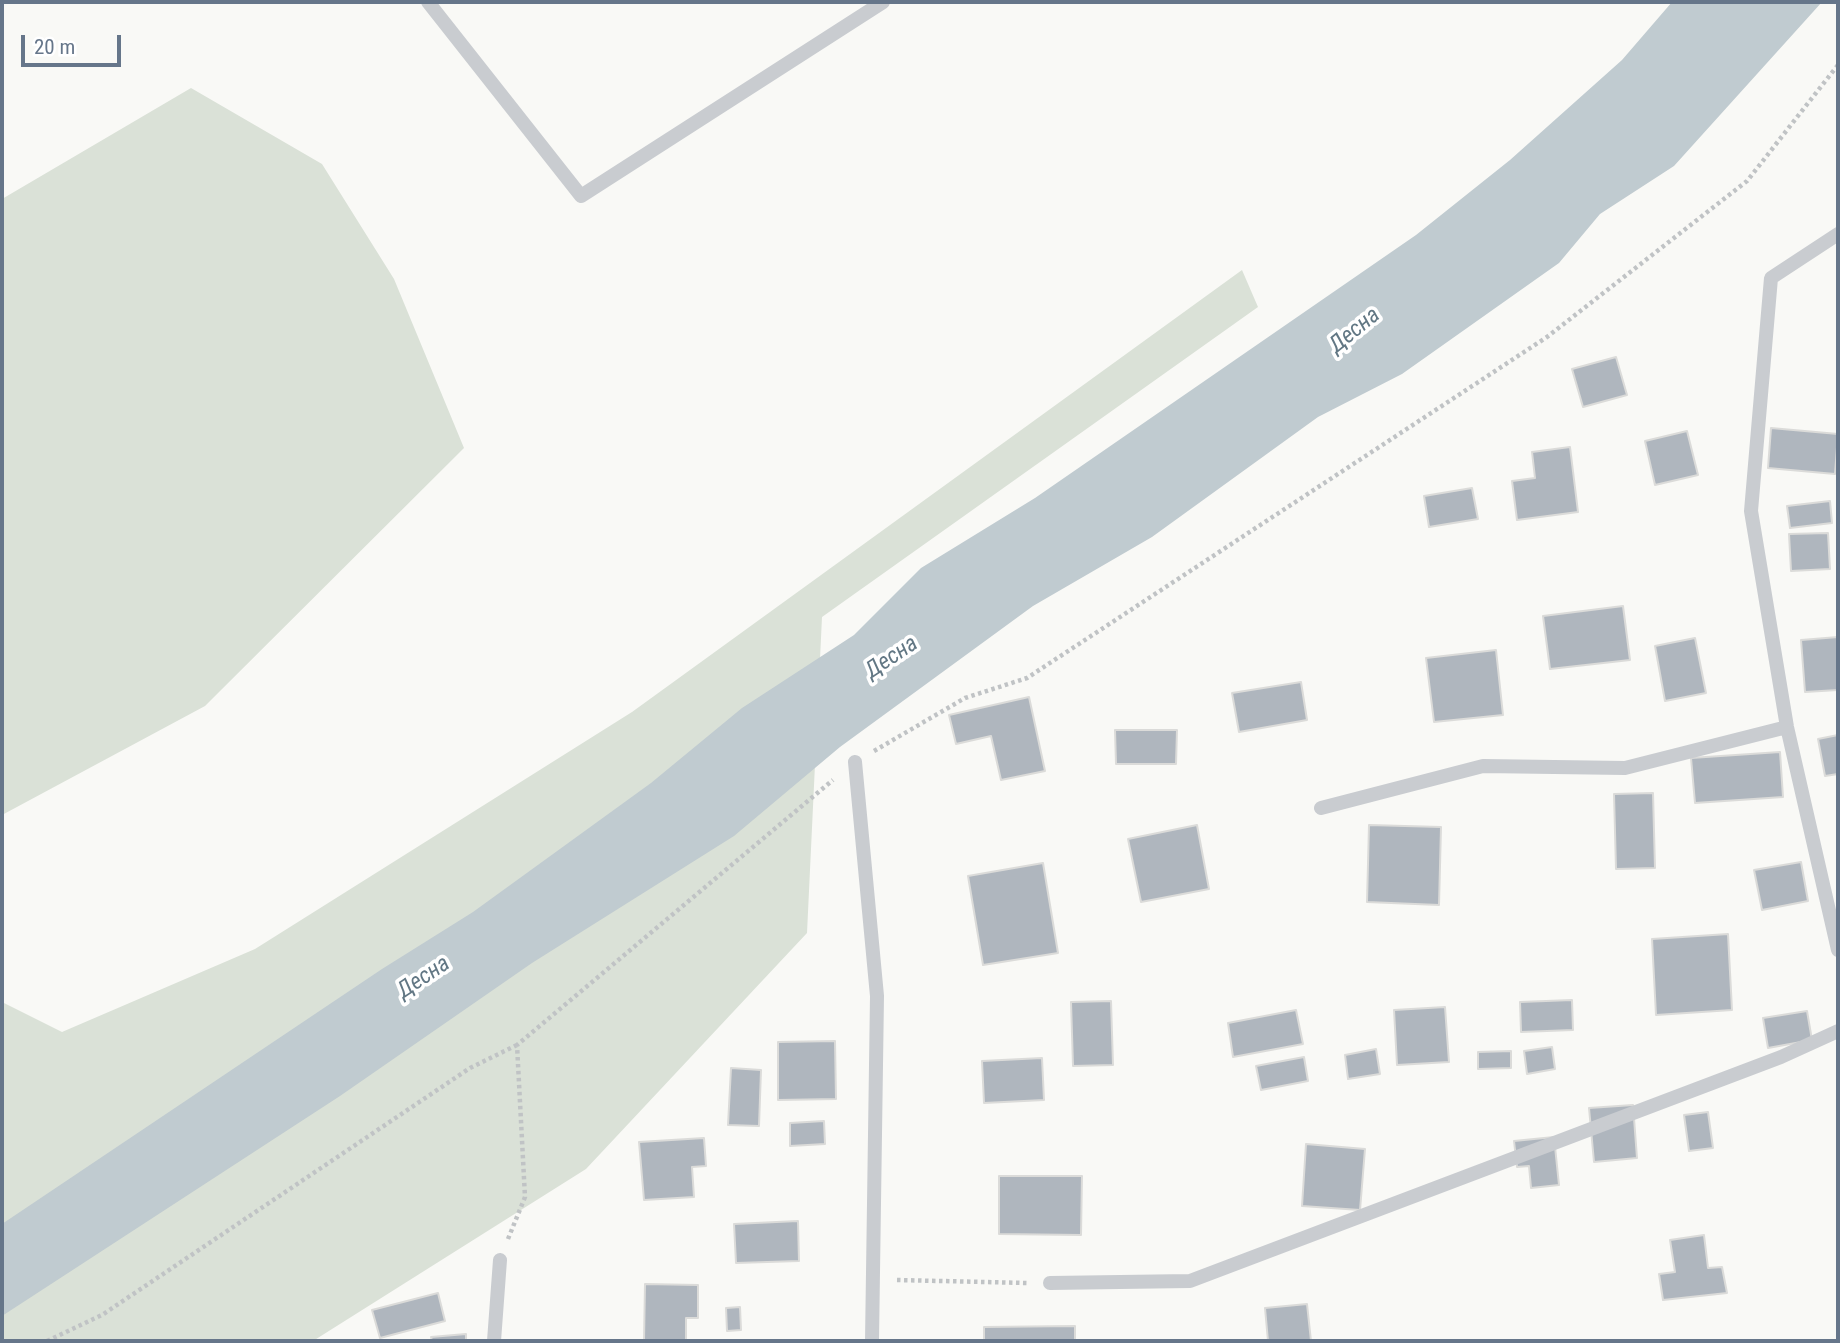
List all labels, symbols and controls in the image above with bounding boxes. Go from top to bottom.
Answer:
scale bar [24,21,124,65]
text: 20 m [34,35,75,59]
water label: Десна [1324,302,1386,360]
water label: Десна [860,630,924,686]
water label: Десна [392,950,456,1006]

